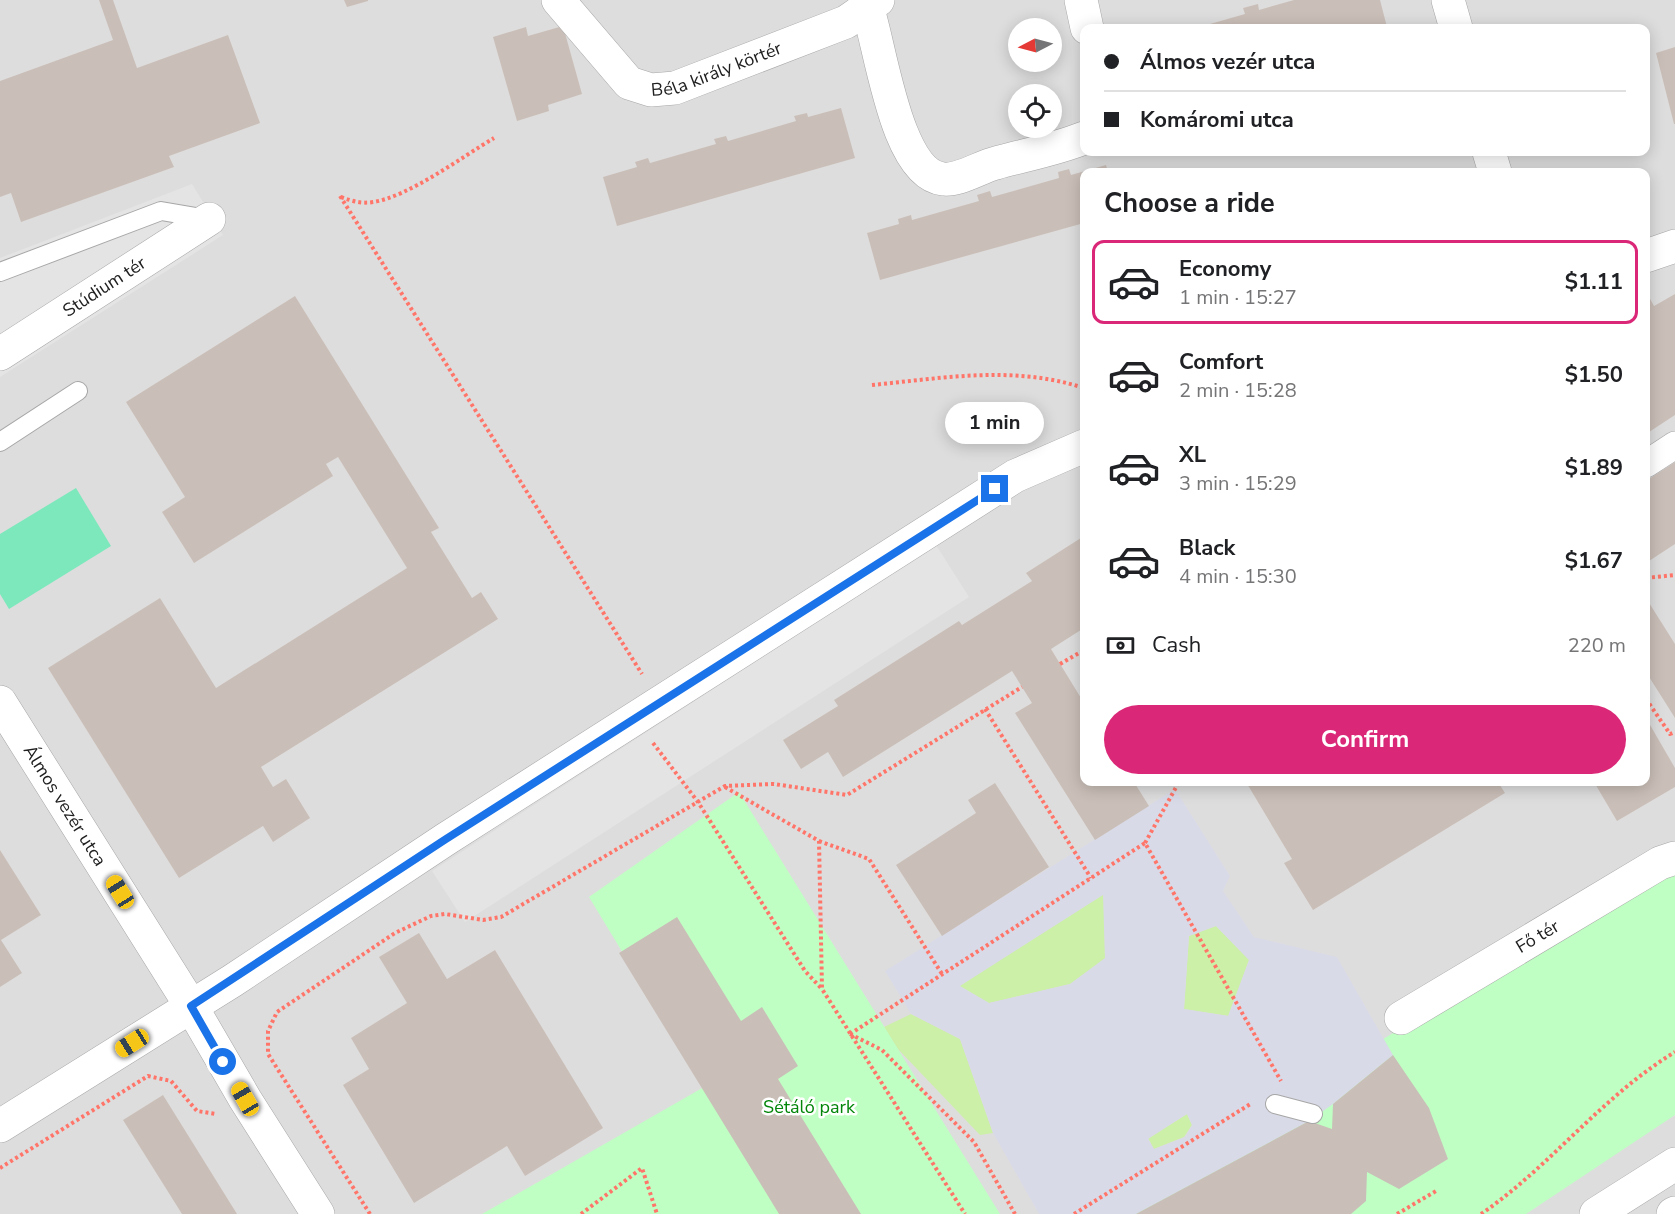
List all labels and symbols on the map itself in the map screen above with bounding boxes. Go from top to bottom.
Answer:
north arrow [1008,18,1062,72]
street label: Béla király körtér [650,36,786,102]
street label: Stúdium tér [58,251,151,322]
callout: 1 min [946,402,1044,444]
route end [981,475,1008,502]
street label: Álmos vezér utca [18,740,112,870]
car [103,872,137,912]
street label: Fő tér [1511,914,1564,959]
car [112,1026,152,1060]
route start [209,1048,236,1075]
car [228,1079,262,1119]
park label: Sétáló park [763,1095,856,1119]

